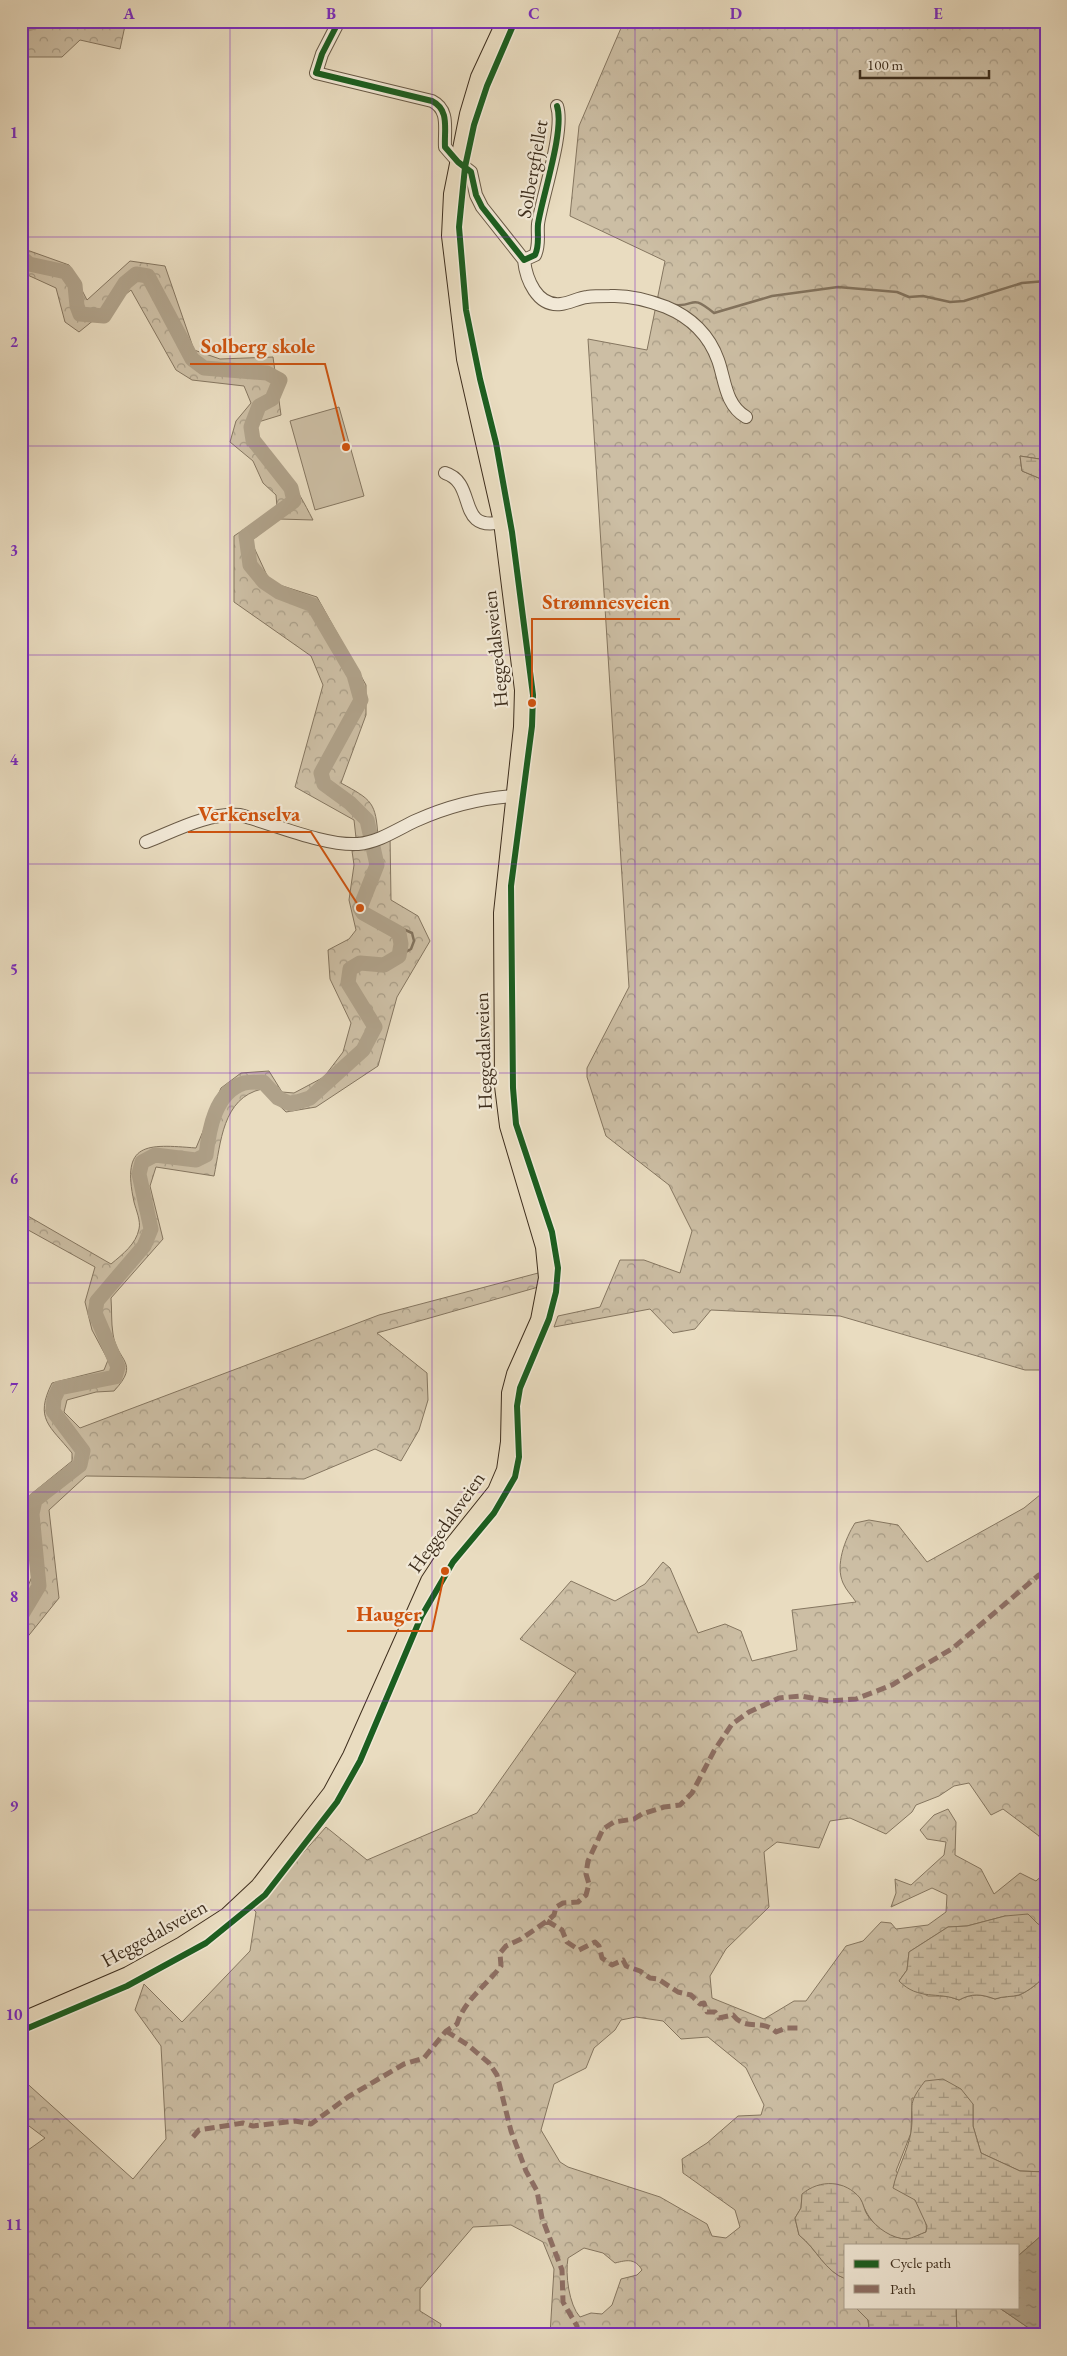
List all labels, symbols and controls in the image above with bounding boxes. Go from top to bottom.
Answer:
text: A [122,3,135,24]
text: B [326,3,336,24]
text: C [528,3,540,24]
text: D [730,3,742,24]
text: E [933,3,943,24]
scale bar [860,48,988,80]
text: 100 m [867,55,904,74]
street label: Solbergfjellet [511,117,554,220]
text: 1 [10,122,18,143]
callout: Solberg skole [190,328,325,364]
text: 2 [10,331,19,352]
text: Solberg skole [201,332,315,359]
text: 3 [10,540,18,561]
callout: Strømnesveien [532,583,680,619]
text: Strømnesveien [542,588,670,615]
street label: Heggedalsveien [476,589,514,709]
text: 4 [10,749,19,770]
callout: Verkenselva [188,796,311,832]
text: Verkenselva [198,800,301,827]
text: 5 [10,959,18,980]
street label: Heggedalsveien [468,991,498,1110]
text: 6 [10,1168,19,1189]
text: 7 [10,1377,19,1398]
street label: Heggedalsveien [402,1466,491,1578]
text: 8 [10,1586,18,1607]
callout: Hauger [347,1595,432,1631]
text: Hauger [356,1600,422,1627]
text: 9 [10,1795,19,1816]
street label: Heggedalsveien [96,1893,212,1973]
text: 10 [6,2004,23,2025]
text: 11 [6,2214,22,2235]
legend [844,2244,1020,2308]
text: Cycle path [890,2253,952,2272]
text: Path [890,2279,916,2298]

